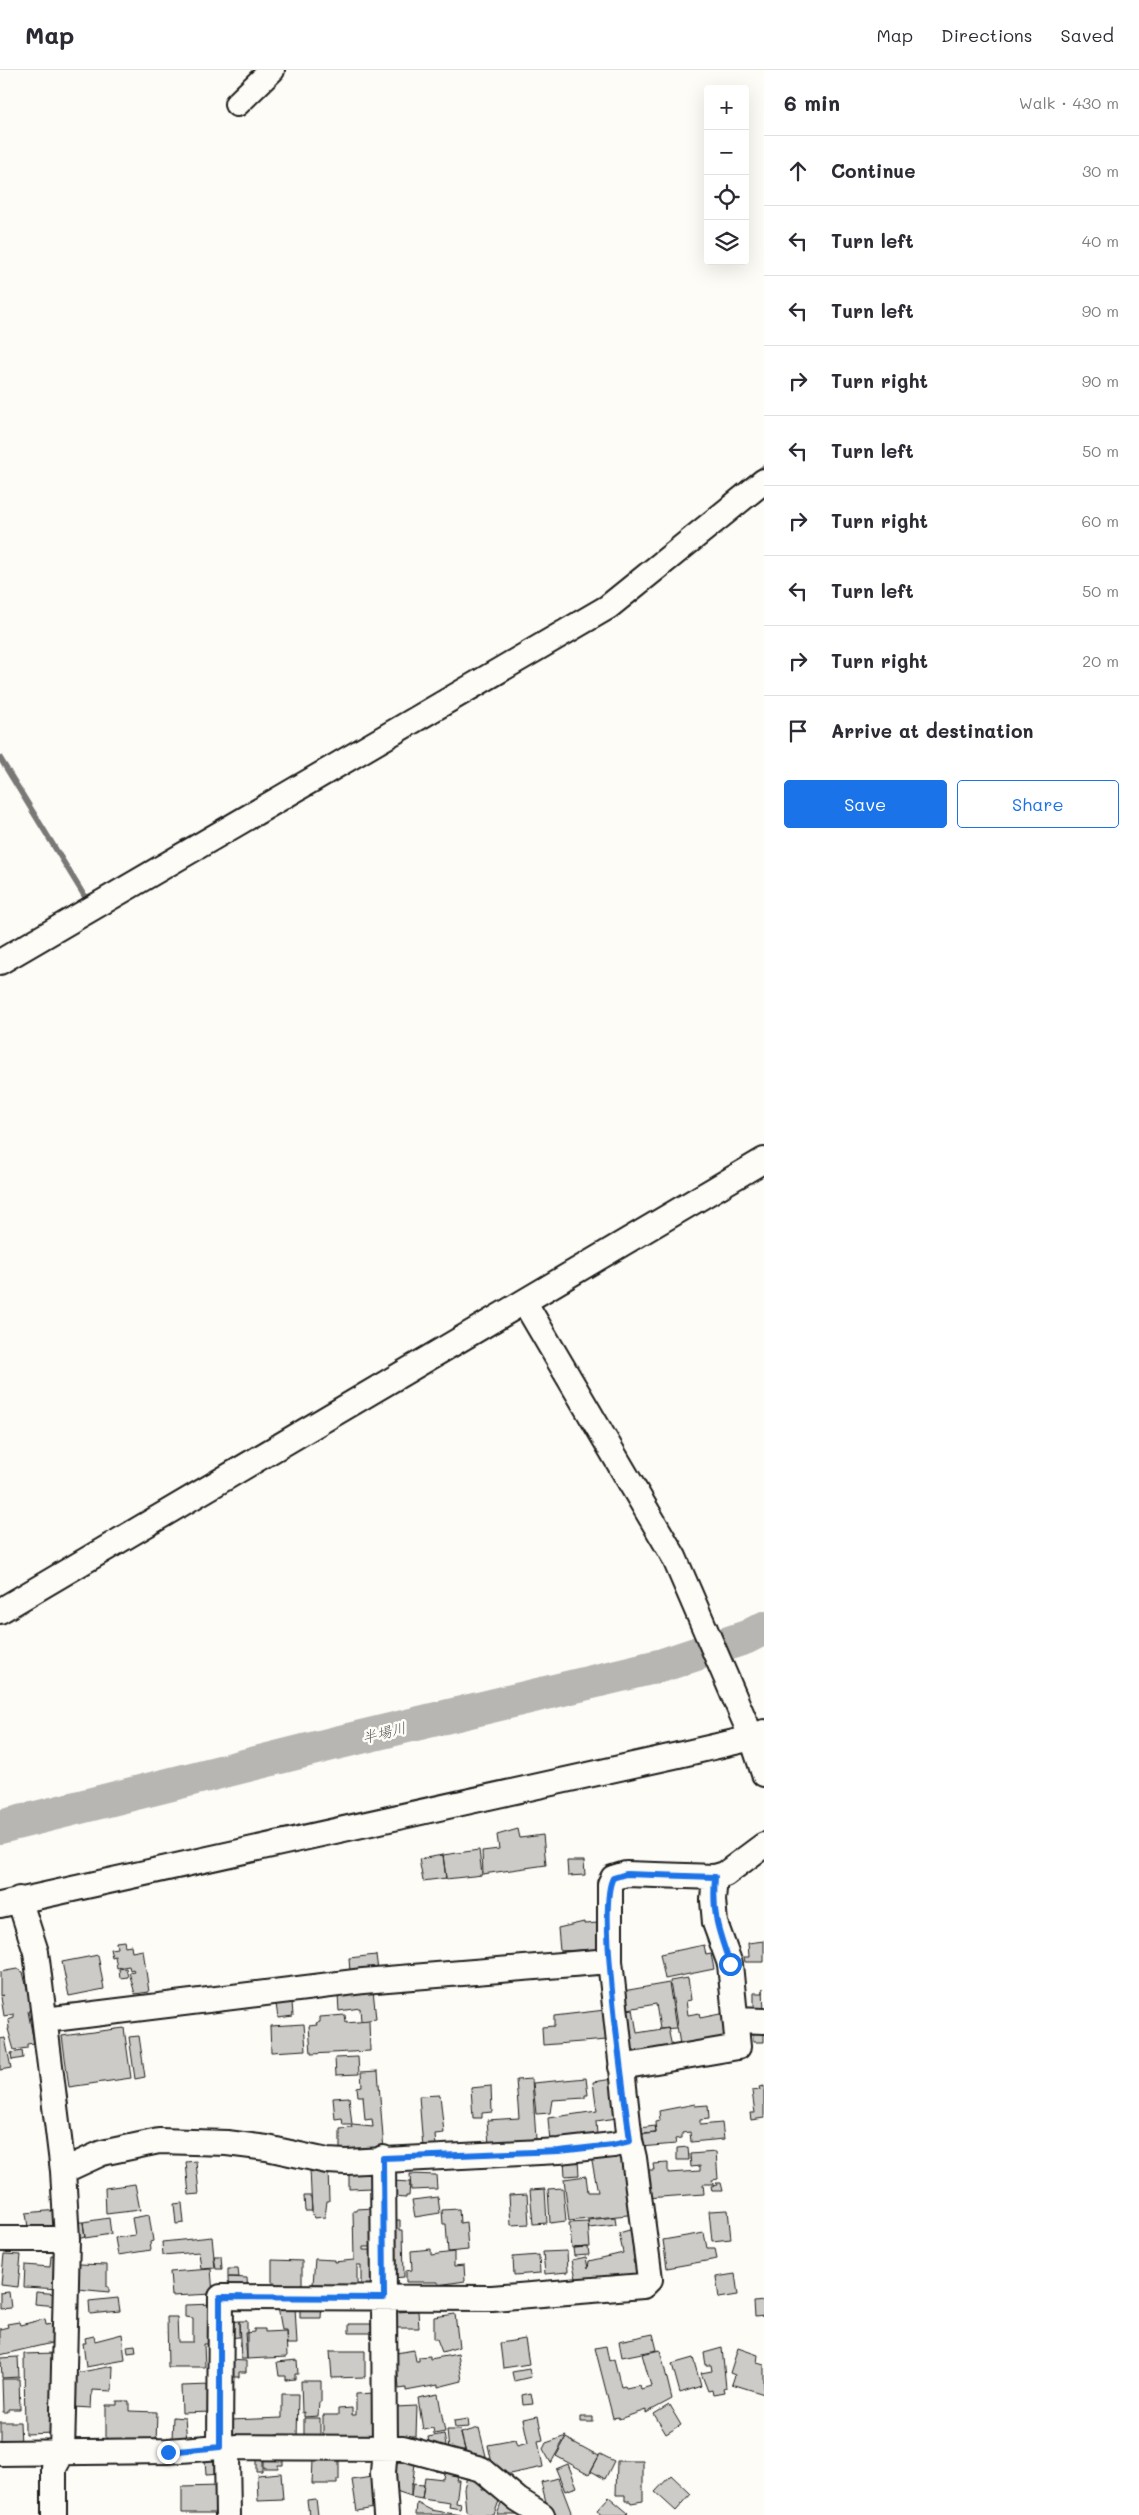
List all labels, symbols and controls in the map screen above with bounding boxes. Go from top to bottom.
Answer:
text: Map [25,19,74,50]
text: Map [876,23,913,47]
text: Directions [941,23,1033,47]
text: Saved [1061,23,1114,47]
map controls [704,85,749,265]
button: + [704,85,749,130]
text: 6 min [784,89,840,116]
text: Walk · 430 m [1019,92,1119,113]
button: − [704,130,749,175]
icon: ahead [784,157,812,185]
text: Continue [831,158,916,183]
text: 30 m [1082,160,1119,181]
button: locate [704,175,749,220]
button: layers [704,220,749,265]
icon: left [784,227,812,255]
text: Turn left [831,228,914,253]
text: 40 m [1082,230,1119,251]
icon: left [784,297,812,325]
text: Turn left [831,298,914,323]
text: 90 m [1082,300,1119,321]
icon: right [784,367,812,395]
text: Turn right [831,368,928,393]
text: 90 m [1082,370,1119,391]
icon: left [784,437,812,465]
text: Turn left [831,438,914,463]
text: 50 m [1082,440,1119,461]
icon: right [784,507,812,535]
text: Turn right [831,508,928,533]
text: 60 m [1082,510,1119,531]
icon: left [784,577,812,605]
text: Turn left [831,578,914,603]
text: 50 m [1082,580,1119,601]
icon: right [784,647,812,675]
text: Turn right [831,648,928,673]
text: 20 m [1082,650,1119,671]
icon: arrive [784,717,812,745]
text: Arrive at destination [831,718,1034,743]
button: Save [784,780,947,828]
button: Share [957,780,1119,828]
water label: 半場川 [359,1717,408,1747]
route start [719,1953,742,1976]
route end [157,2441,180,2464]

